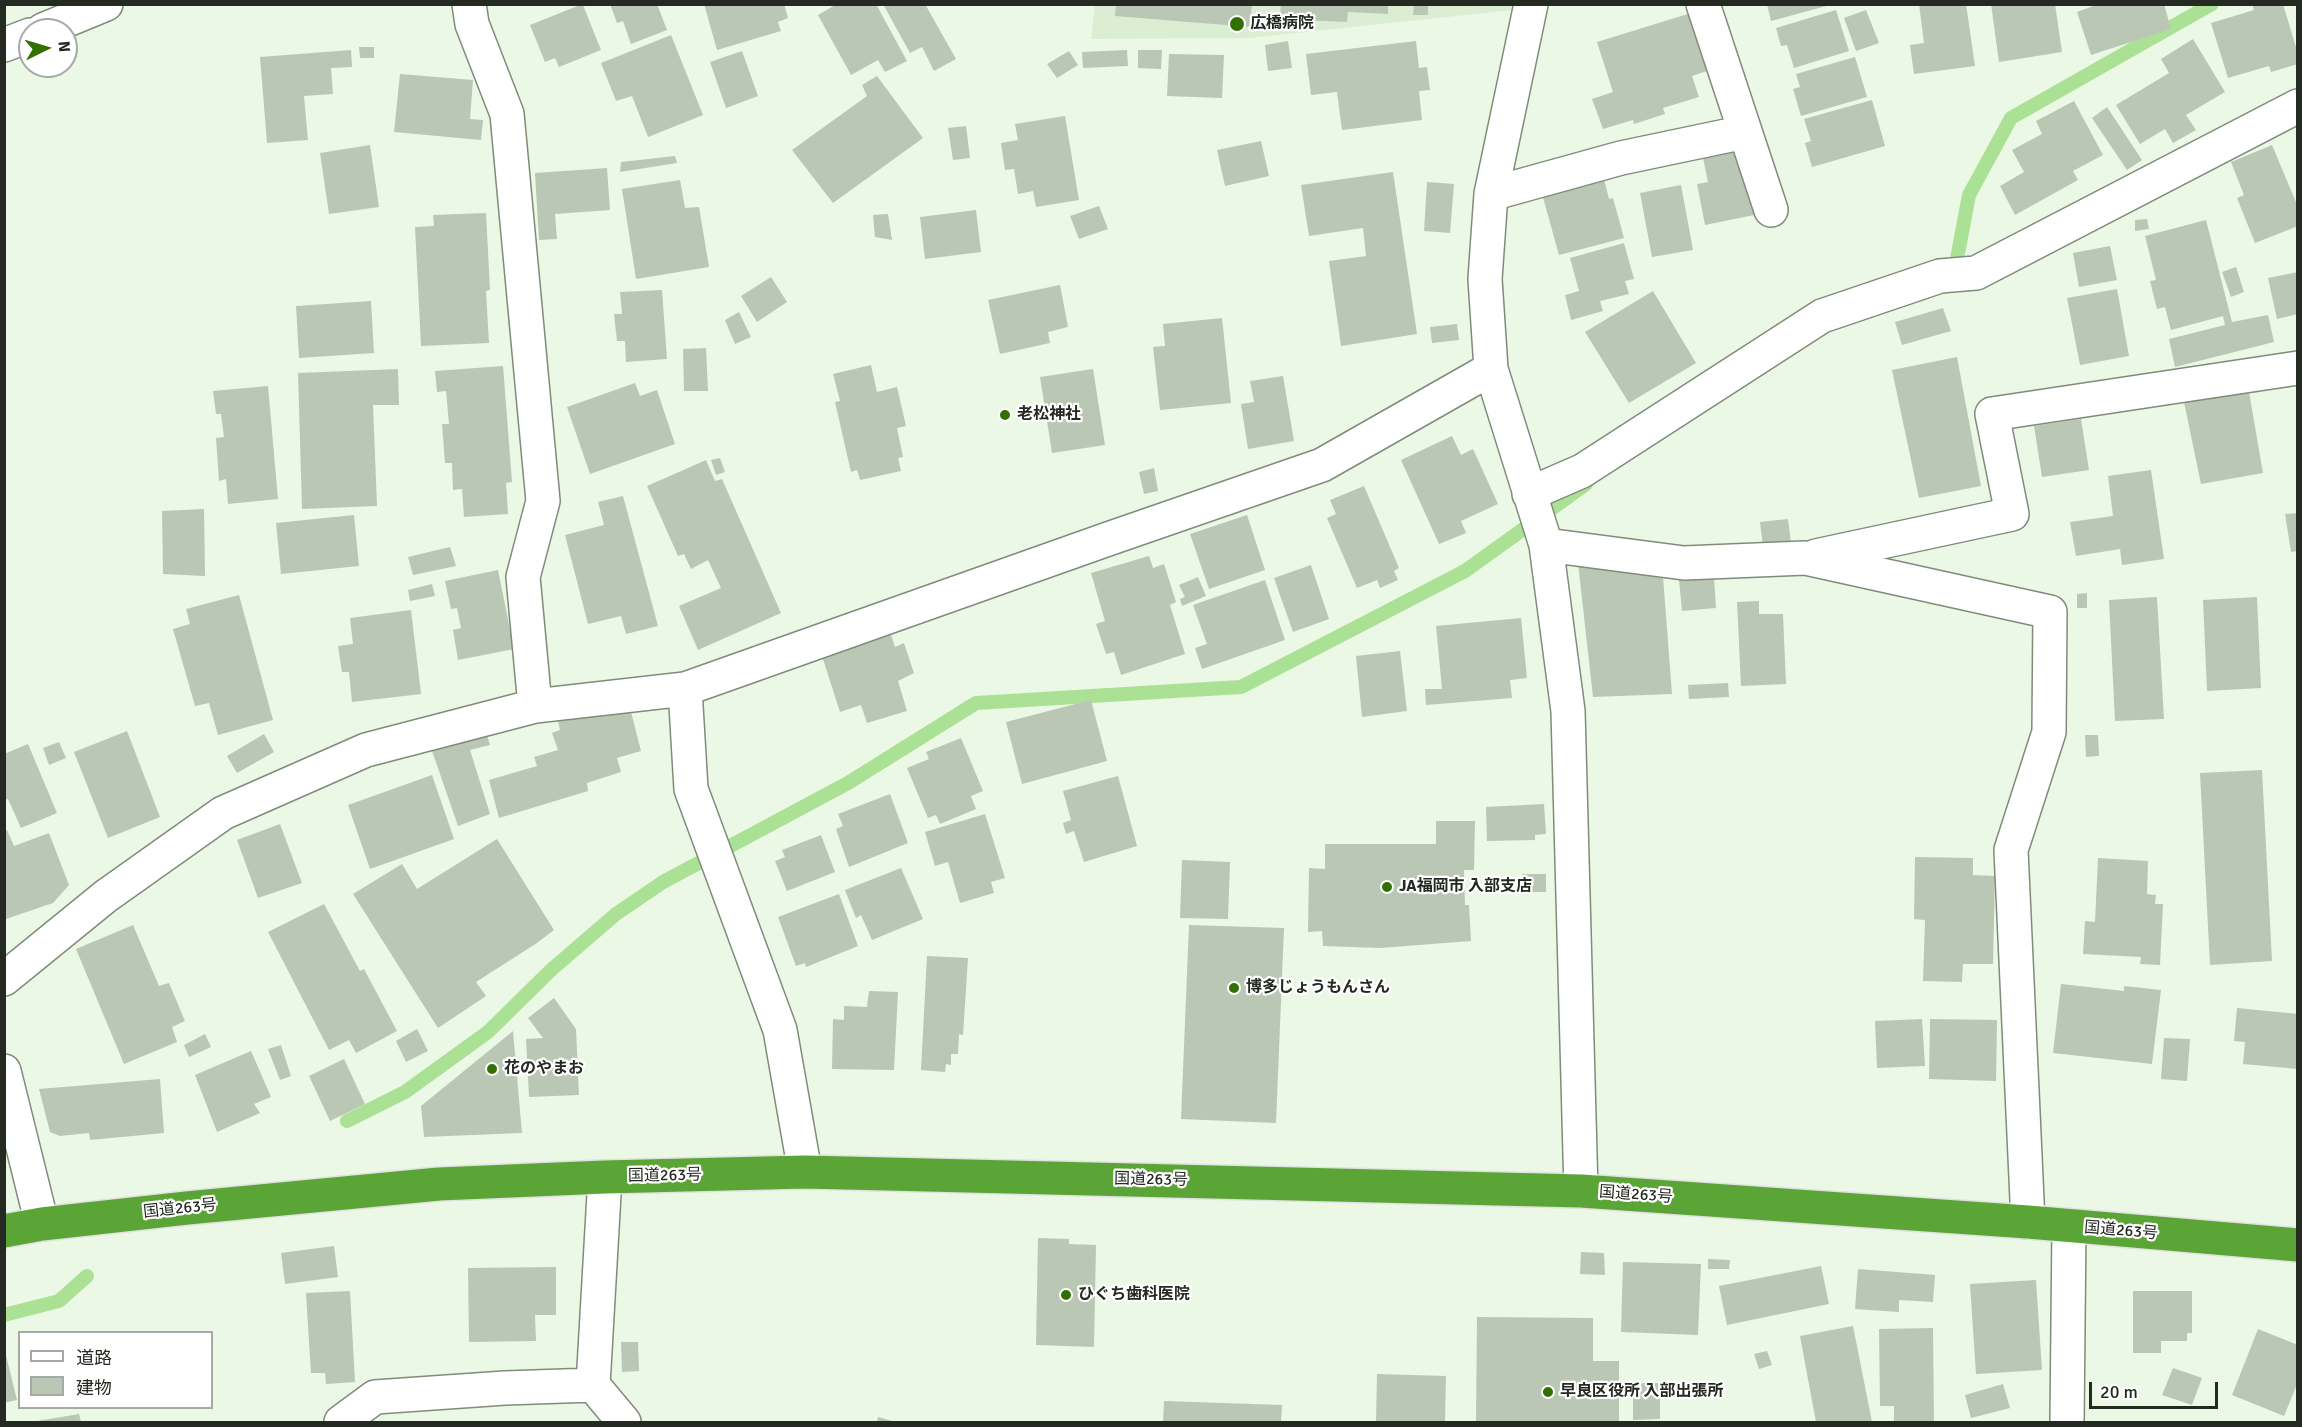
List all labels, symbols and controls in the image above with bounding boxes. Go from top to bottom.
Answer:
place label: 広橋病院 [1250,14,1314,34]
marker: 広橋病院 [1228,15,1246,33]
north arrow [18,18,78,78]
text: N [53,40,74,53]
place label: 老松神社 [1017,405,1081,425]
marker: 老松神社 [998,408,1012,422]
place label: JA福岡市 入部支店 [1399,877,1532,897]
marker: JA福岡市 入部支店 [1380,880,1394,894]
place label: 博多じょうもんさん [1246,978,1390,998]
marker: 博多じょうもんさん [1227,981,1241,995]
place label: 花のやまお [504,1059,584,1079]
marker: 花のやまお [485,1062,499,1076]
street label: 国道263号 [628,1166,702,1186]
street label: 国道263号 [1114,1170,1188,1190]
street label: 国道263号 [1598,1183,1674,1207]
street label: 国道263号 [142,1196,218,1222]
street label: 国道263号 [2083,1218,2159,1244]
place label: ひぐち歯科医院 [1078,1285,1190,1305]
marker: ひぐち歯科医院 [1059,1288,1073,1302]
legend [18,1331,213,1409]
text: 道路 [76,1347,112,1369]
scale bar [2092,1370,2221,1408]
text: 建物 [76,1377,112,1399]
text: 20 m [2100,1381,2138,1403]
place label: 早良区役所 入部出張所 [1560,1382,1724,1402]
marker: 早良区役所 入部出張所 [1541,1385,1555,1399]

